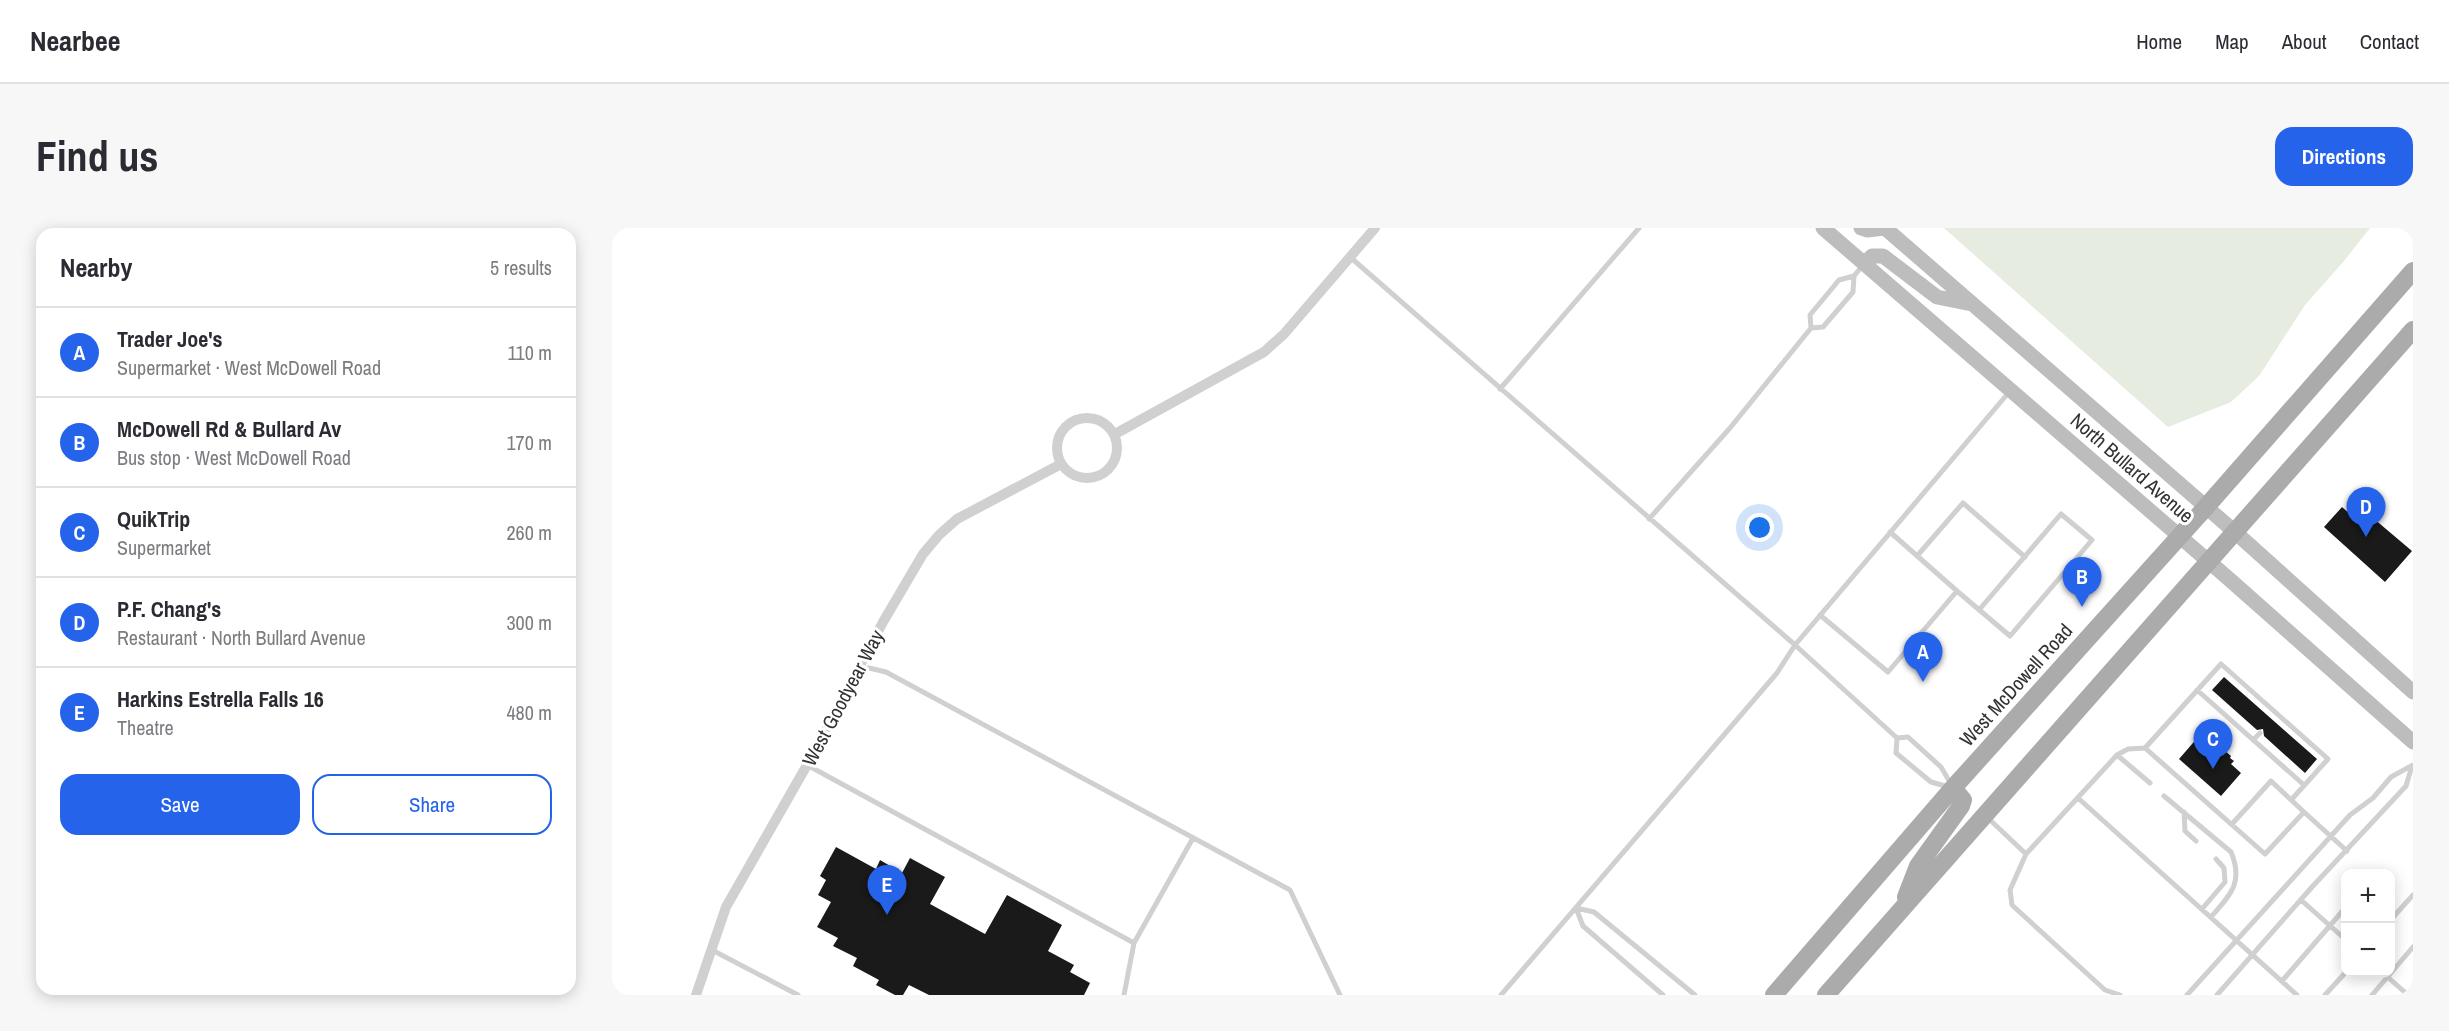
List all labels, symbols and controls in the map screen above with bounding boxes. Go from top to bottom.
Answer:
text: Nearbee [30,22,121,60]
text: Home [2136,27,2182,56]
text: Map [2215,27,2249,56]
text: About [2282,27,2327,56]
text: Contact [2360,27,2419,56]
button: Directions [2275,127,2413,186]
text: Find us [36,128,158,184]
text: Nearby [60,250,132,285]
text: 5 results [490,254,552,281]
text: Trader Joe's [117,324,223,354]
text: A [74,339,85,366]
text: 110 m [508,339,552,366]
text: Supermarket · West McDowell Road [117,354,381,381]
street label: North Bullard Avenue [2065,407,2200,529]
text: McDowell Rd & Bullard Av [117,414,341,444]
text: B [74,429,85,456]
text: 170 m [506,429,552,456]
text: Bus stop · West McDowell Road [117,444,351,471]
pin: D [2346,488,2386,537]
text: QuikTrip [117,504,190,534]
your location [1745,513,1774,542]
text: C [74,519,85,546]
text: 260 m [506,519,552,546]
text: Supermarket [117,534,211,561]
pin: B [2062,558,2102,607]
text: P.F. Chang's [117,594,221,624]
text: D [74,609,85,636]
text: 300 m [506,609,552,636]
street label: West McDowell Road [1953,617,2078,752]
text: Restaurant · North Bullard Avenue [117,624,366,651]
street label: West Goodyear Way [795,624,890,771]
pin: A [1904,632,1942,682]
text: Harkins Estrella Falls 16 [117,684,324,714]
text: E [74,699,85,726]
text: 480 m [506,699,552,726]
text: Theatre [117,714,174,741]
pin: C [2194,720,2232,769]
button: Save [60,774,300,835]
button: Share [312,774,552,835]
pin: E [868,866,906,915]
map controls [2341,869,2395,977]
button: + [2341,869,2395,923]
button: − [2341,923,2395,977]

